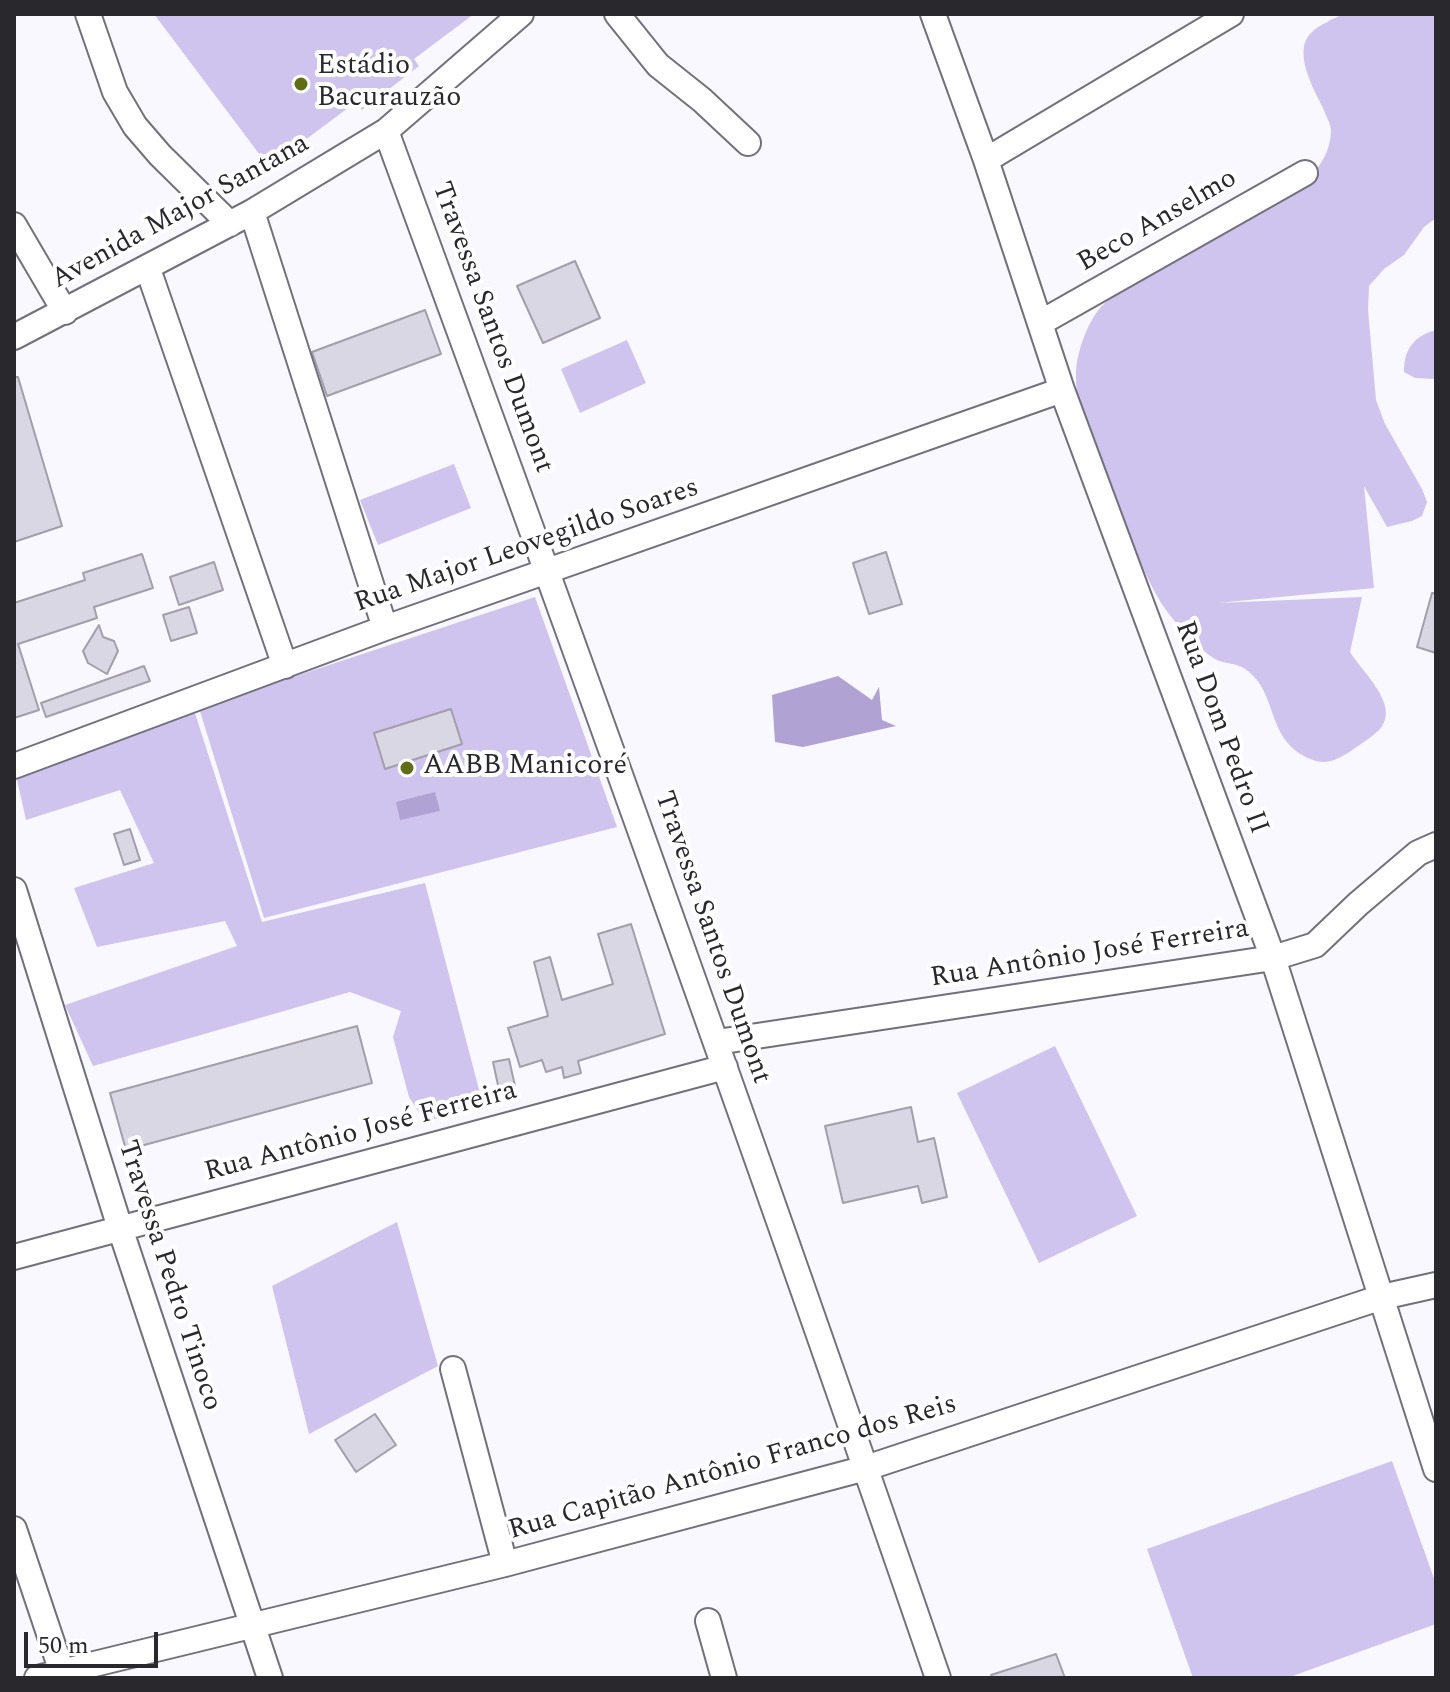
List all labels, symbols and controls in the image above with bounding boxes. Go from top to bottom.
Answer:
place label: Estádio Bacurauzão [317,51,461,117]
marker: Estádio Bacurauzão [292,75,310,93]
street label: Avenida Major Santana [46,128,316,298]
street label: Beco Anselmo [1072,163,1244,281]
street label: Travessa Santos Dumont [423,178,559,478]
street label: Rua Major Leovegildo Soares [350,472,704,622]
street label: Rua Dom Pedro II [1166,617,1274,839]
place label: AABB Manicoré [423,751,627,785]
marker: AABB Manicoré [398,759,416,777]
street label: Travessa Santos Dumont [645,787,777,1089]
street label: Rua Antônio José Ferreira [928,913,1252,997]
street label: Rua Antônio José Ferreira [201,1075,521,1191]
street label: Travessa Pedro Tinoco [108,1137,228,1415]
street label: Rua Capitão Antônio Franco dos Reis [505,1389,961,1549]
scale bar [28,1616,162,1666]
text: 50 m [38,1628,89,1664]

